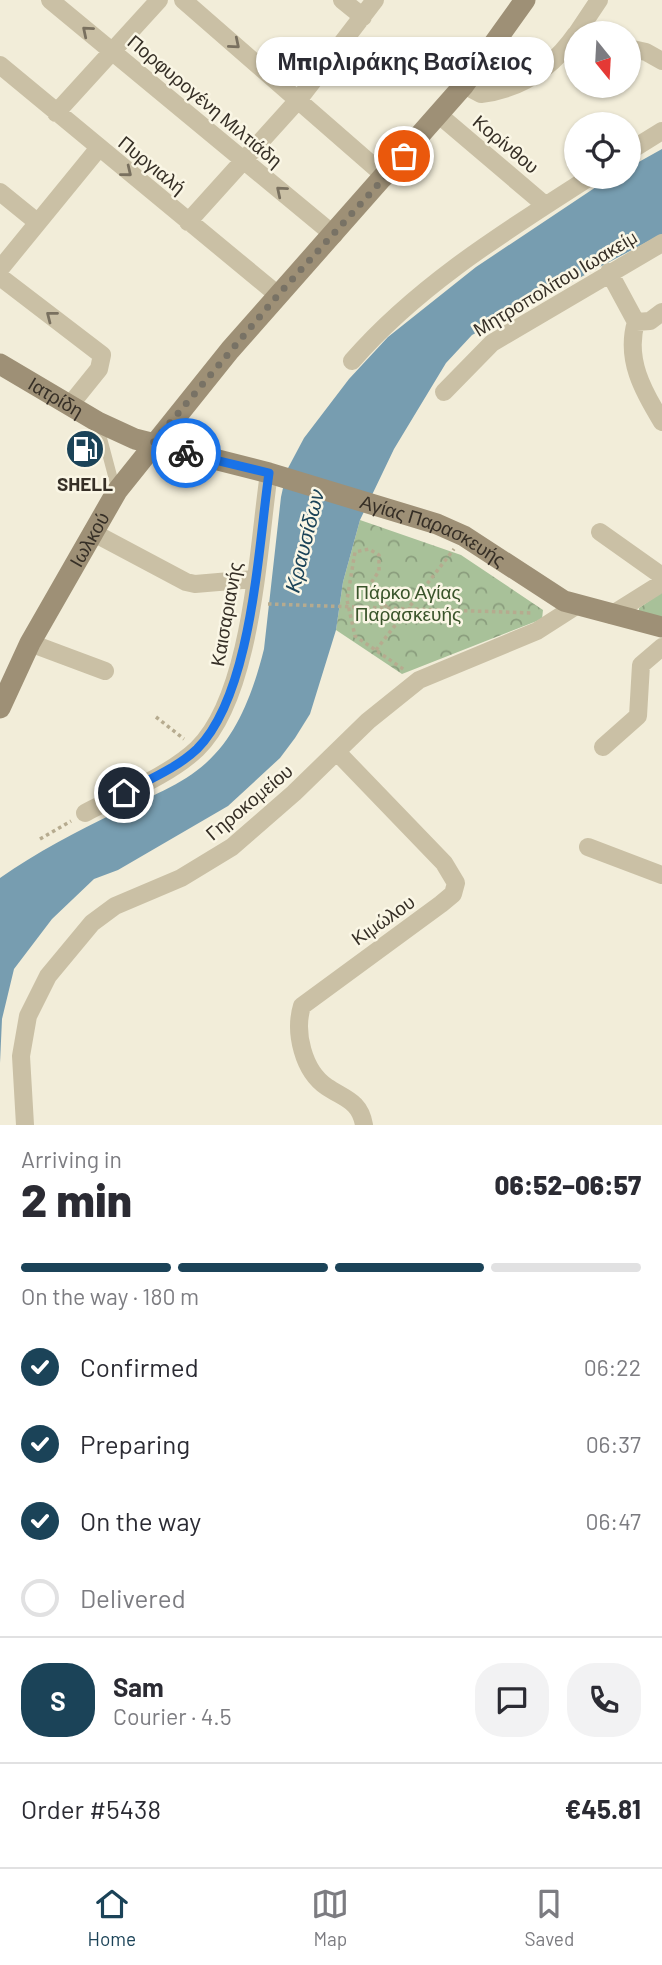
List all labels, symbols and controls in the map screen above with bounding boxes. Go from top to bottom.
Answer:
north arrow [564,21,640,98]
map controls [564,21,641,189]
one-way arrow [82,27,95,39]
street label: Πορφυρογένη Μιλτιάδη [123,29,287,172]
one-way arrow [226,36,239,48]
callout: Μπιρλιράκης Βασίλειος [255,37,553,86]
text: Μπιρλιράκης Βασίλειος [277,47,533,75]
street label: Κορίνθου [469,109,544,178]
button: locate [564,112,641,189]
pin [374,126,434,186]
street label: Πυργιαλή [114,131,191,199]
icon: bag [385,137,423,175]
one-way arrow [119,164,132,176]
one-way arrow [276,187,289,199]
street label: Μητροπολίτου Ιωακείμ [469,225,641,341]
one-way arrow [46,312,59,325]
street label: Ιατρίδη [25,372,88,422]
courier [151,418,221,488]
fuel station icon: SHELL [64,428,106,470]
icon: bike [167,434,205,472]
place label: SHELL [57,472,113,495]
water label: Κραυσίδων [279,486,329,595]
street label: Αγίας Παρασκευής [358,489,510,571]
street label: Ιωλκού [64,508,114,571]
street label: Καισαριανής [205,560,246,668]
park label: Πάρκο Αγίας Παρασκευής [355,580,461,625]
street label: Γηροκομείου [201,759,297,845]
pin [94,763,154,823]
icon: home [105,774,143,812]
street label: Κιμώλου [347,890,419,950]
text: Arriving in [21,1145,122,1173]
text: 06:52–06:57 [495,1169,641,1200]
text: 2 min [21,1171,132,1226]
text: On the way · 180 m [21,1282,199,1310]
icon: check [21,1348,59,1386]
text: Confirmed [80,1351,199,1382]
text: 06:22 [584,1353,641,1381]
icon: check [21,1425,59,1463]
text: Preparing [80,1428,190,1459]
text: 06:37 [586,1430,641,1458]
icon: check [21,1502,59,1540]
text: On the way [80,1505,201,1536]
text: 06:47 [586,1507,641,1535]
text: Delivered [80,1582,186,1613]
button: chat [475,1663,549,1737]
button: phone [567,1663,641,1737]
text: Sam [113,1671,164,1702]
text: S [50,1685,66,1716]
text: Courier · 4.5 [113,1702,232,1730]
text: Order #5438 [21,1793,161,1824]
text: €45.81 [565,1793,641,1824]
tab: Home [88,1885,136,1950]
tab: Map [311,1885,349,1950]
tab: Saved [525,1885,574,1950]

